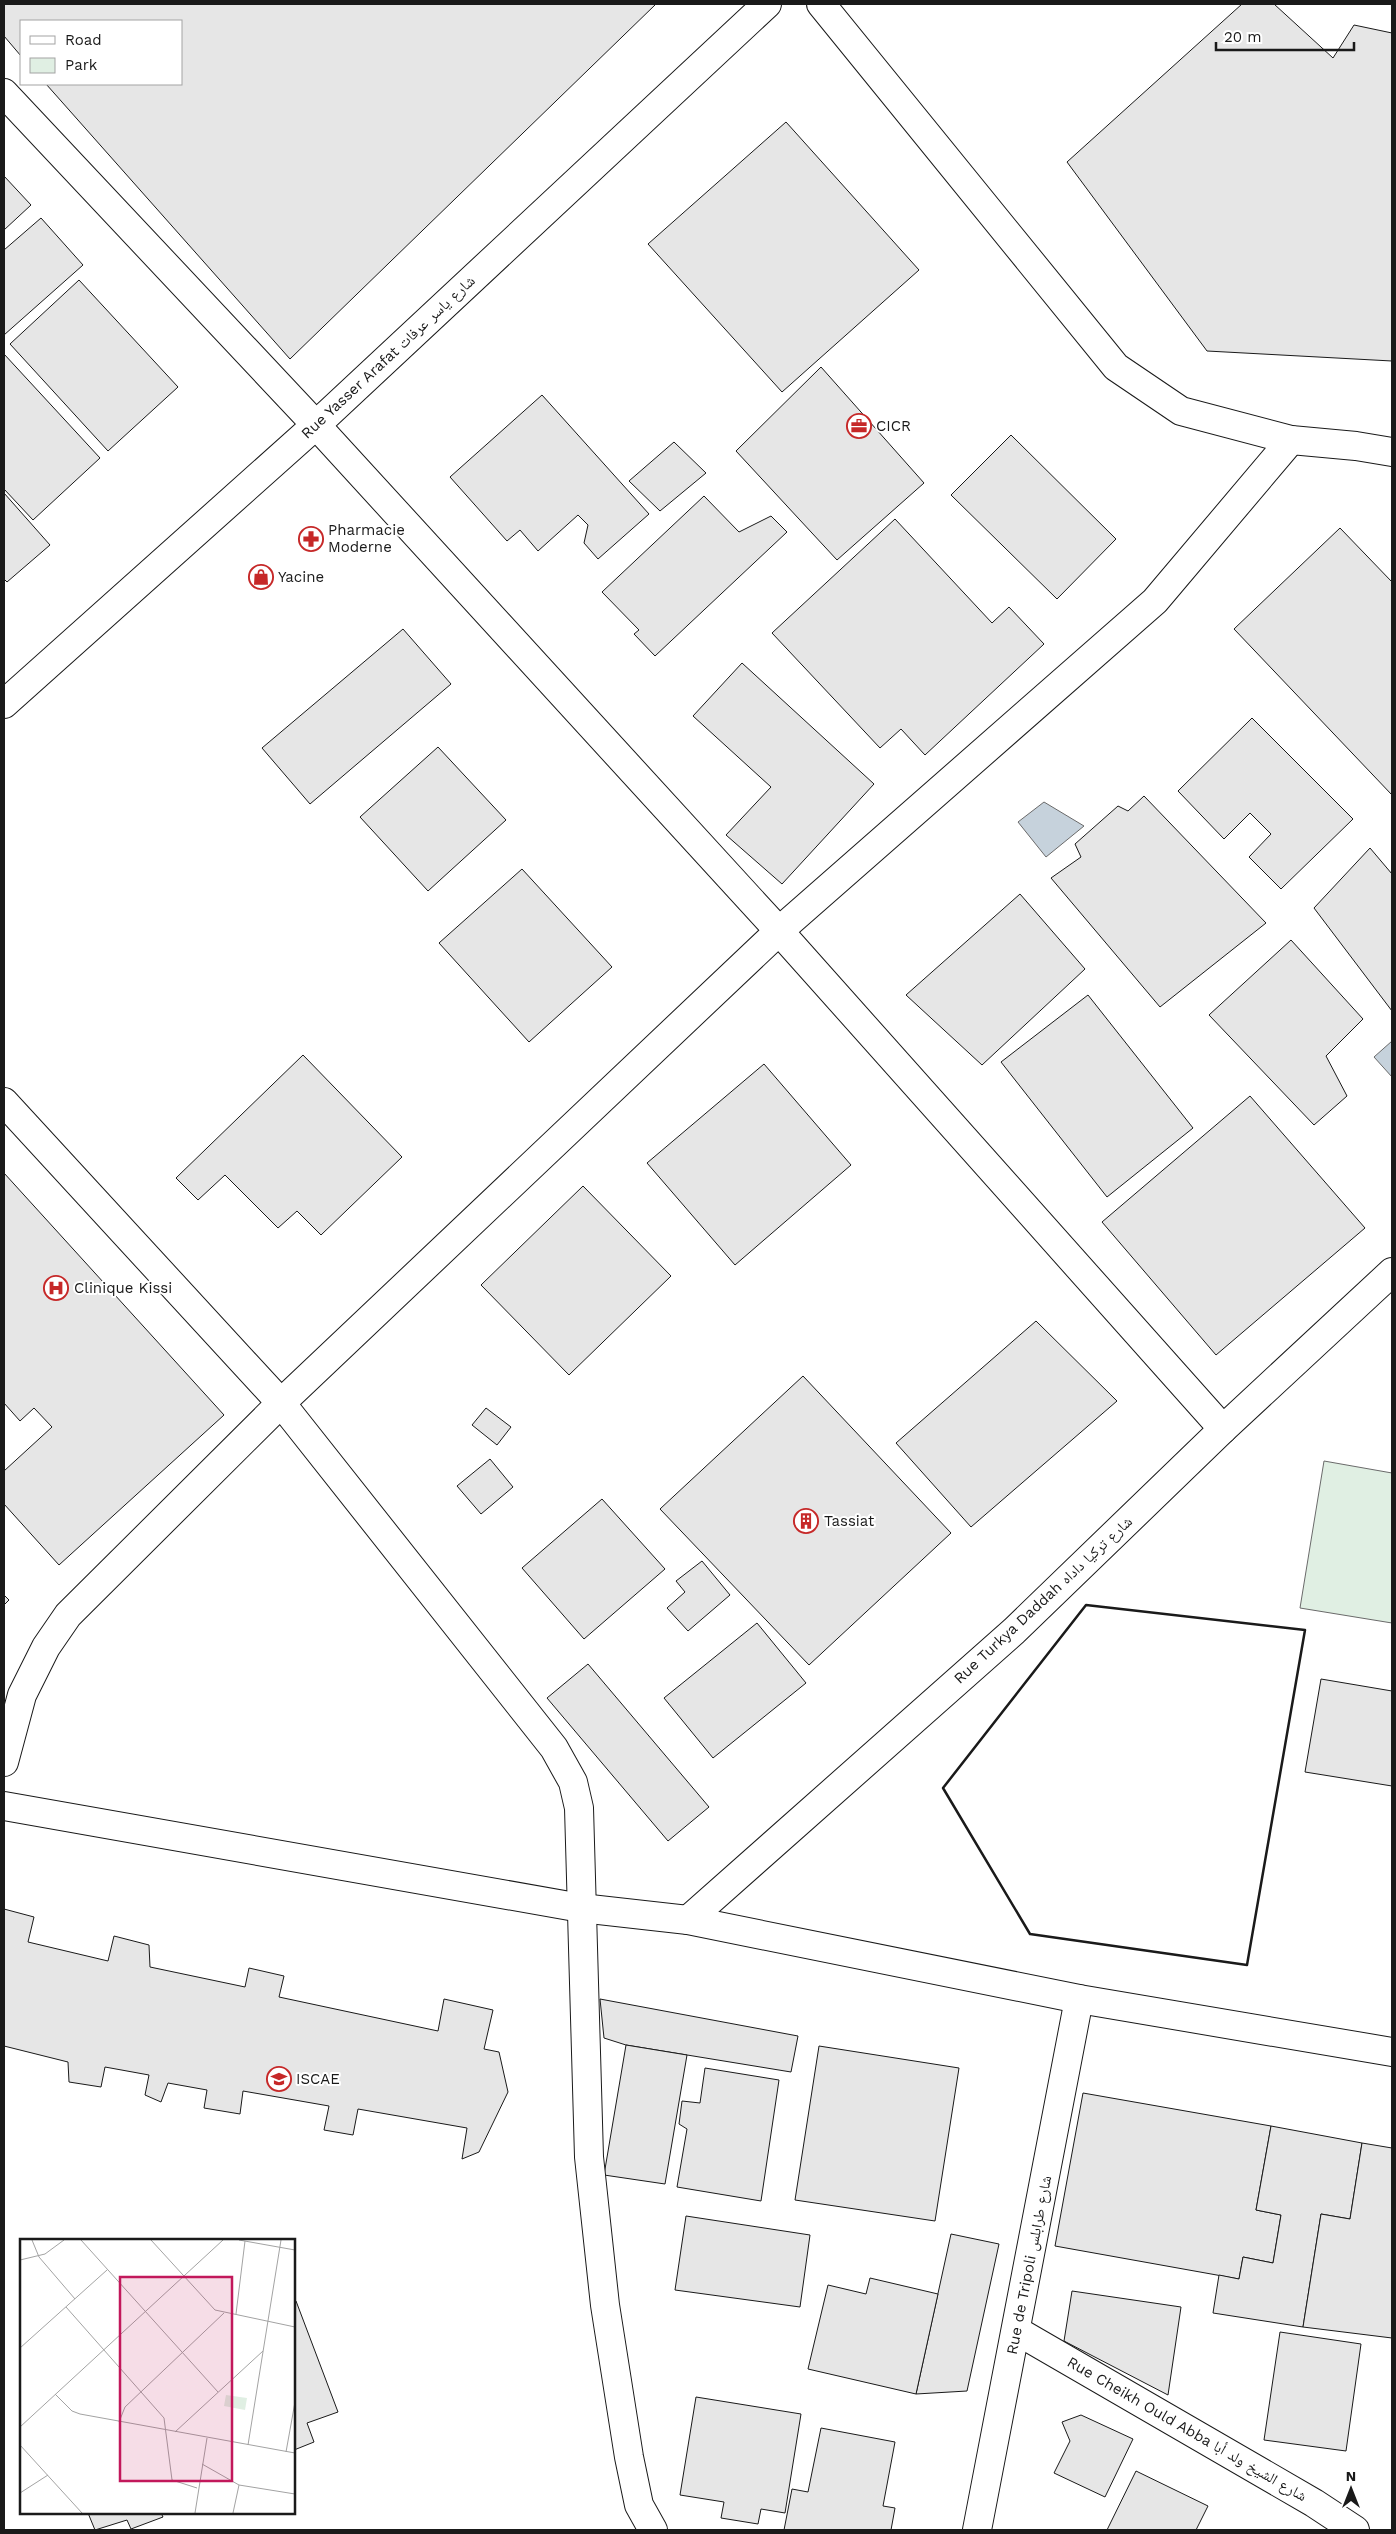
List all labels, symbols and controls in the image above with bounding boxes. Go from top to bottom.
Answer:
legend [20,20,182,85]
scale bar [1216,20,1354,52]
text: 20 m [1224,28,1262,46]
text: Road [65,31,102,49]
text: Park [65,56,98,74]
street label: Rue Yasser Arafat شارع ياسر عرفات [297,272,479,443]
office icon: CICR [846,413,872,439]
place label: CICR [876,417,911,435]
place label: Pharmacie Moderne [328,521,405,556]
pharmacy icon: Pharmacie Moderne [298,526,324,552]
shop icon: Yacine [248,564,274,590]
place label: Yacine [278,568,324,586]
hospital icon: Clinique Kissi [43,1275,69,1301]
place label: Clinique Kissi [74,1279,172,1297]
building icon: Tassiat [793,1508,819,1534]
place label: Tassiat [824,1512,875,1530]
street label: Rue Turkya Daddah شارع تركيا داداه [950,1512,1137,1688]
school or university icon: ISCAE [266,2066,292,2092]
place label: ISCAE [296,2070,340,2088]
street label: Rue de Tripoli شارع طرابلس [1003,2174,1056,2356]
inset map [20,2239,295,2514]
street label: Rue Cheikh Ould Abba شارع الشيخ ولد أبا [1063,2353,1310,2506]
north arrow [1326,2464,1376,2514]
text: N [1346,2468,1356,2484]

